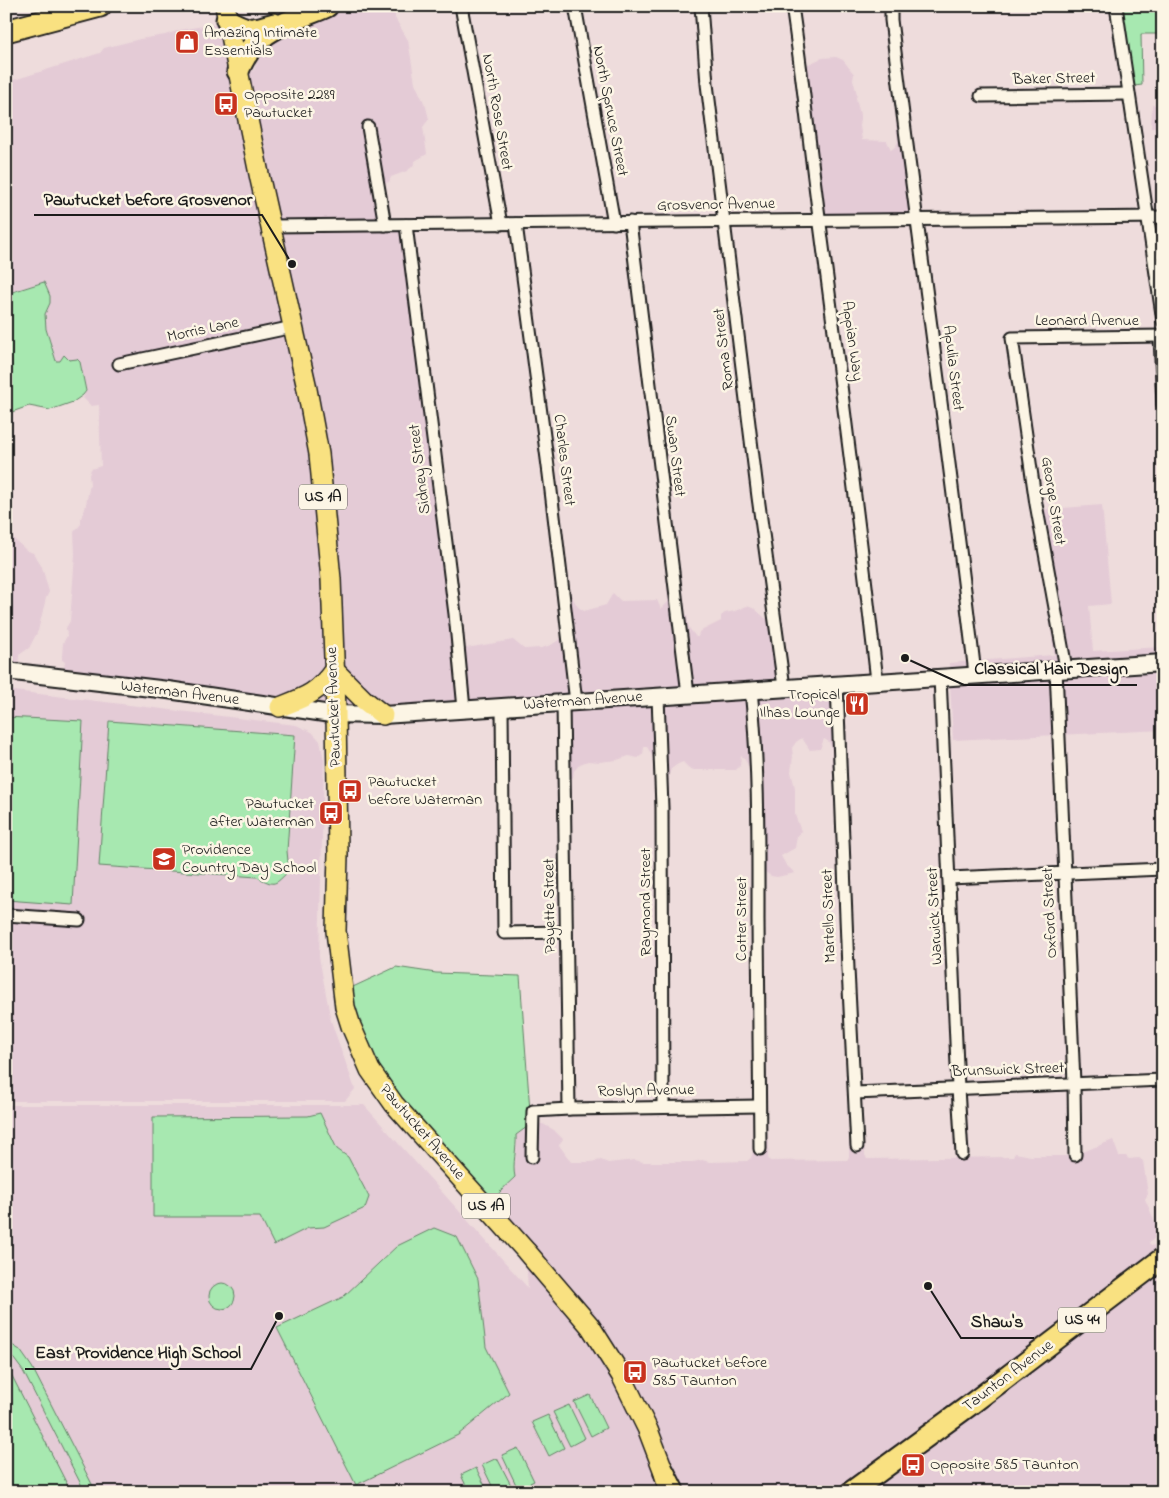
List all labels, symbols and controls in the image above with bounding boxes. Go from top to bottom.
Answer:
place label: Amazing Intimate Essentials [204,21,318,63]
shop icon: Amazing Intimate Essentials [174,29,200,55]
street label: North Spruce Street [586,44,635,179]
street label: North Rose Street [475,52,519,173]
street label: Baker Street [1011,66,1096,92]
place label: Opposite 2289 Pawtucket [244,83,335,125]
bus stop icon: Opposite 2289 Pawtucket [213,91,239,117]
callout: Pawtucket before Grosvenor [34,182,262,215]
text: Pawtucket before Grosvenor [44,188,253,214]
street label: Grosvenor Avenue [657,192,776,218]
street label: Appian Way [835,299,870,383]
street label: Roma Street [707,306,741,391]
street label: Leonard Avenue [1035,309,1140,333]
street label: Morris Lane [165,311,242,349]
street label: Apulia Street [936,324,970,413]
street label: Charles Street [546,413,582,508]
street label: Swan Street [658,414,692,499]
street label: Sidney Street [403,422,437,515]
street label: George Street [1034,455,1072,548]
road number: US 1A [299,484,347,510]
street label: Pawtucket Avenue [320,646,348,768]
callout: Classical Hair Design [964,652,1137,685]
text: Classical Hair Design [974,657,1128,684]
street label: Waterman Avenue [119,674,241,712]
place label: Tropical Ilhas Lounge [760,683,841,725]
street label: Waterman Avenue [523,685,644,717]
restaurant icon: Tropical Ilhas Lounge [844,691,870,717]
place label: Pawtucket before Waterman [368,770,482,812]
bus stop icon: Pawtucket before Waterman [337,778,363,804]
place label: Pawtucket after Waterman [210,792,315,834]
bus stop icon: Pawtucket after Waterman [318,800,344,826]
place label: Providence Country Day School [182,838,317,880]
school or university icon: Providence Country Day School [151,846,177,872]
street label: Raymond Street [634,847,658,956]
street label: Payette Street [537,858,563,954]
street label: Warwick Street [920,866,950,965]
street label: Oxford Street [1036,866,1064,959]
street label: Martello Street [815,868,843,963]
street label: Cotter Street [730,876,754,961]
street label: Brunswick Street [950,1056,1065,1084]
street label: Roslyn Avenue [597,1078,695,1104]
street label: Pawtucket Avenue [373,1079,471,1186]
road number: US 1A [462,1194,510,1218]
callout: Shaw's [961,1305,1034,1338]
road number: US 44 [1058,1308,1106,1332]
text: Shaw's [971,1310,1023,1336]
street label: Taunton Avenue [958,1333,1059,1418]
callout: East Providence High School [25,1336,251,1369]
text: East Providence High School [35,1341,241,1368]
place label: Pawtucket before 585 Taunton [652,1351,768,1393]
bus stop icon: Pawtucket before 585 Taunton [622,1359,648,1385]
bus stop icon: Opposite 585 Taunton [900,1452,926,1478]
place label: Opposite 585 Taunton [930,1453,1079,1477]

